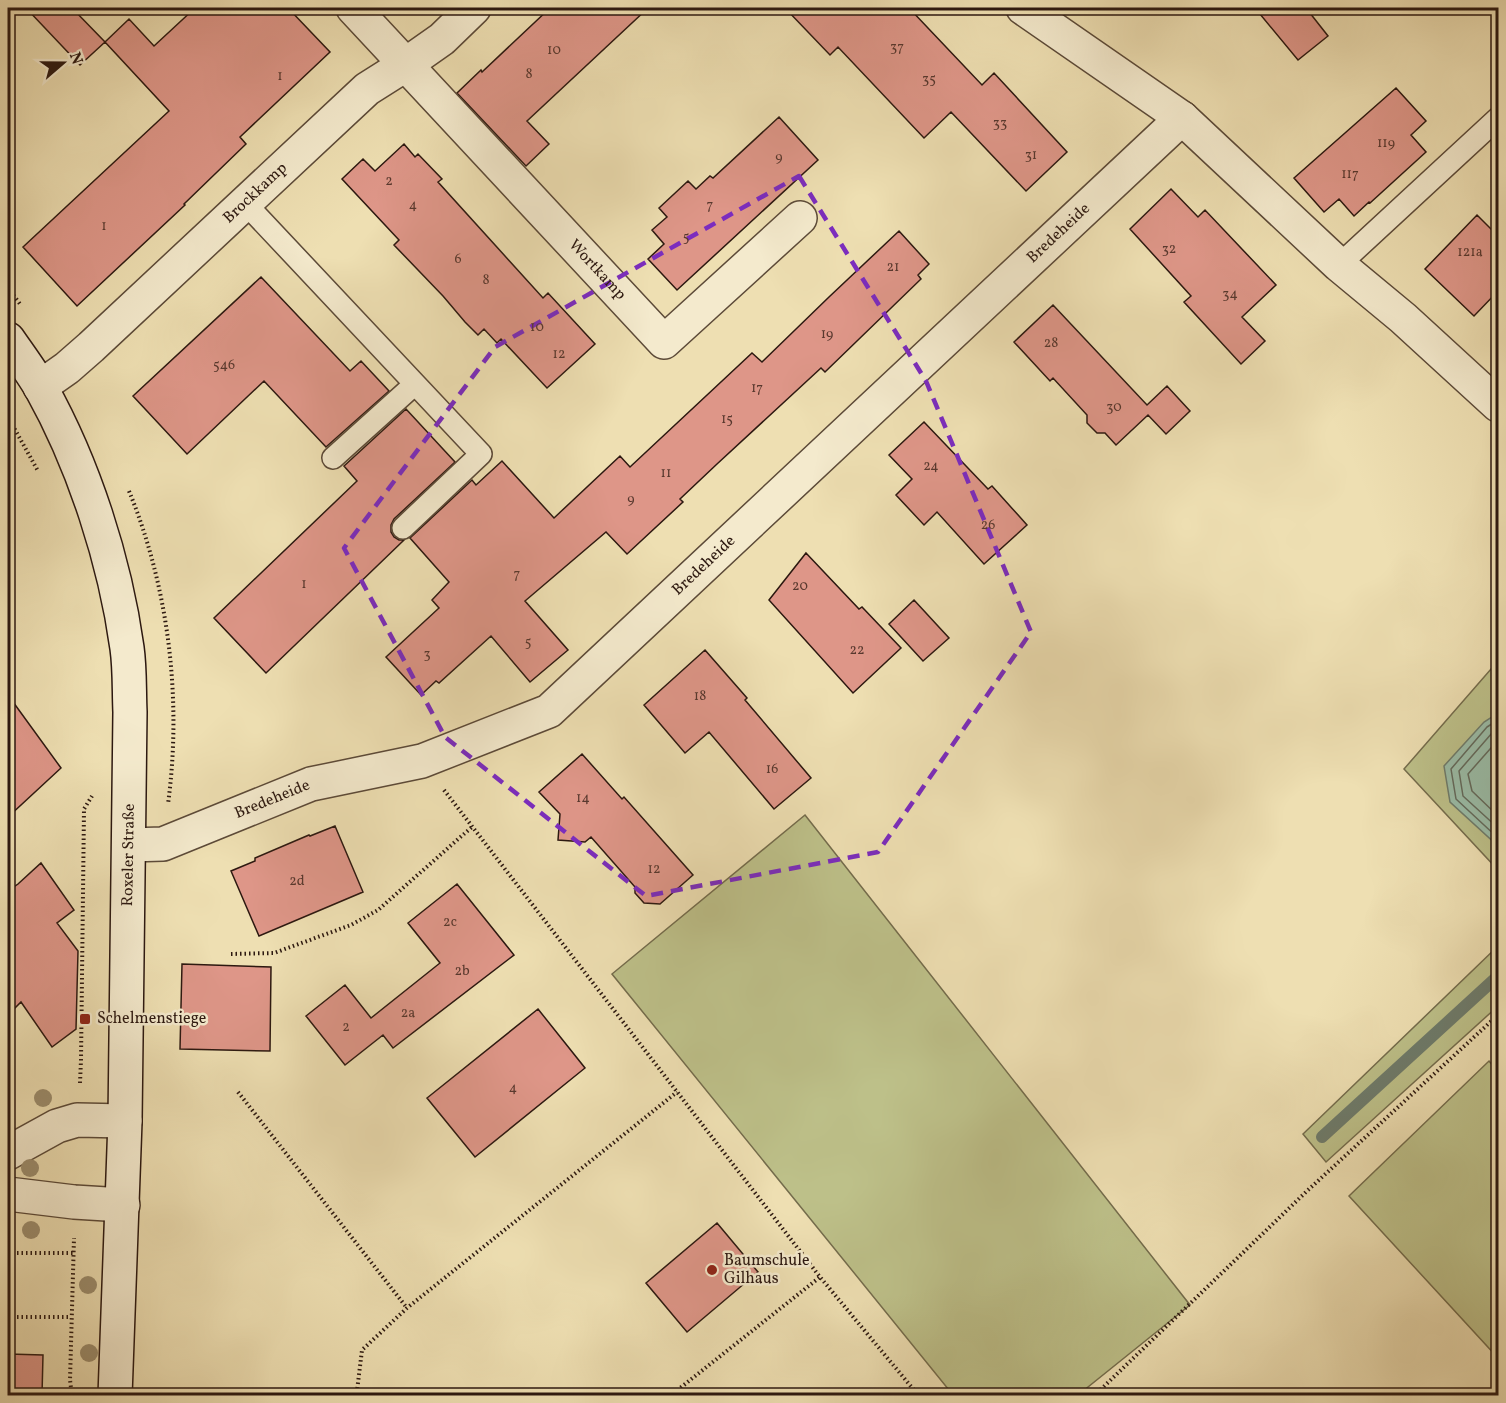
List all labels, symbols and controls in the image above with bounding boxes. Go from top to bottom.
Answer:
north arrow [33,33,93,93]
house number: 37 [890,38,904,57]
house number: 10 [547,41,561,60]
text: N [63,49,88,68]
house number: 8 [525,65,533,84]
house number: 1 [277,67,283,86]
house number: 35 [922,70,936,89]
house number: 33 [993,114,1007,133]
house number: 119 [1377,134,1395,153]
house number: 31 [1025,146,1037,165]
house number: 9 [775,148,783,167]
street label: Brockkamp [218,158,292,229]
house number: 117 [1341,165,1359,184]
house number: 2 [385,172,393,191]
house number: 4 [409,196,417,215]
house number: 7 [707,196,714,215]
street label: Bredeheide [1022,198,1095,269]
house number: 1 [101,217,107,236]
house number: 5 [683,228,689,247]
street label: Wortkamp [563,235,631,305]
house number: 32 [1162,240,1176,259]
house number: 121a [1457,243,1483,262]
house number: 6 [454,250,462,269]
house number: 21 [887,258,899,277]
house number: 8 [482,271,490,290]
house number: 34 [1222,285,1238,304]
house number: 10 [530,318,544,337]
house number: 19 [821,325,833,344]
house number: 28 [1044,334,1058,353]
house number: 12 [553,345,565,364]
house number: 546 [213,356,235,375]
house number: 17 [751,379,763,398]
house number: 30 [1106,398,1122,417]
house number: 15 [721,410,733,429]
house number: 24 [923,457,939,476]
house number: 11 [661,464,671,483]
house number: 9 [627,490,635,509]
house number: 26 [981,516,995,535]
street label: Bredeheide [668,531,741,601]
house number: 7 [514,565,521,584]
house number: 1 [301,575,307,594]
house number: 20 [792,577,808,596]
house number: 5 [525,633,531,652]
house number: 22 [849,641,865,660]
house number: 3 [423,645,431,664]
house number: 18 [694,687,706,706]
house number: 16 [766,760,778,779]
street label: Bredeheide [231,775,313,825]
house number: 14 [576,789,590,808]
street label: Roxeler Straße [117,803,141,907]
house number: 12 [648,860,660,879]
house number: 2d [289,872,305,891]
house number: 2c [443,913,457,932]
house number: 2b [454,962,470,981]
house number: 2a [401,1004,415,1023]
place label: Schelmenstiege [97,1008,206,1030]
marker: Schelmenstiege [78,1012,92,1026]
house number: 2 [342,1018,350,1037]
house number: 4 [509,1079,517,1098]
place label: Baumschule Gilhaus [724,1250,810,1290]
marker: Baumschule Gilhaus [705,1263,719,1277]

